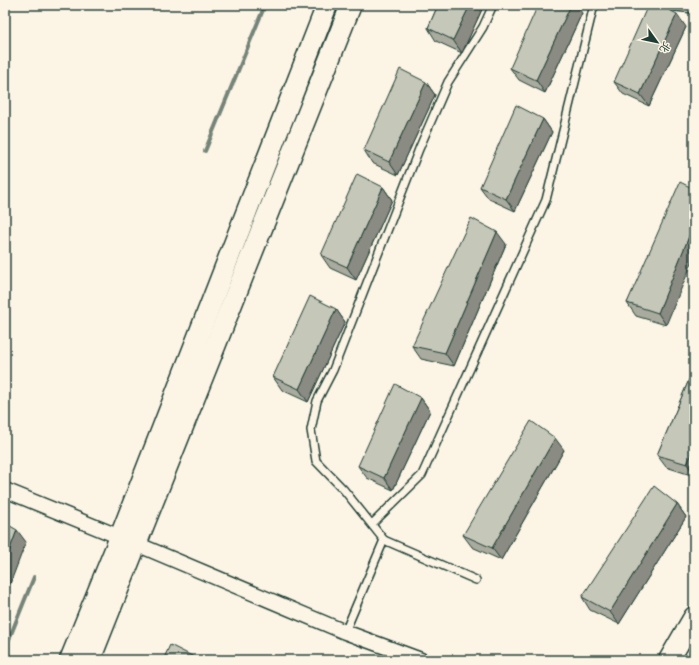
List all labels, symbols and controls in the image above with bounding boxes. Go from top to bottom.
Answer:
north arrow [637,22,677,62]
text: 北 [657,39,673,55]

